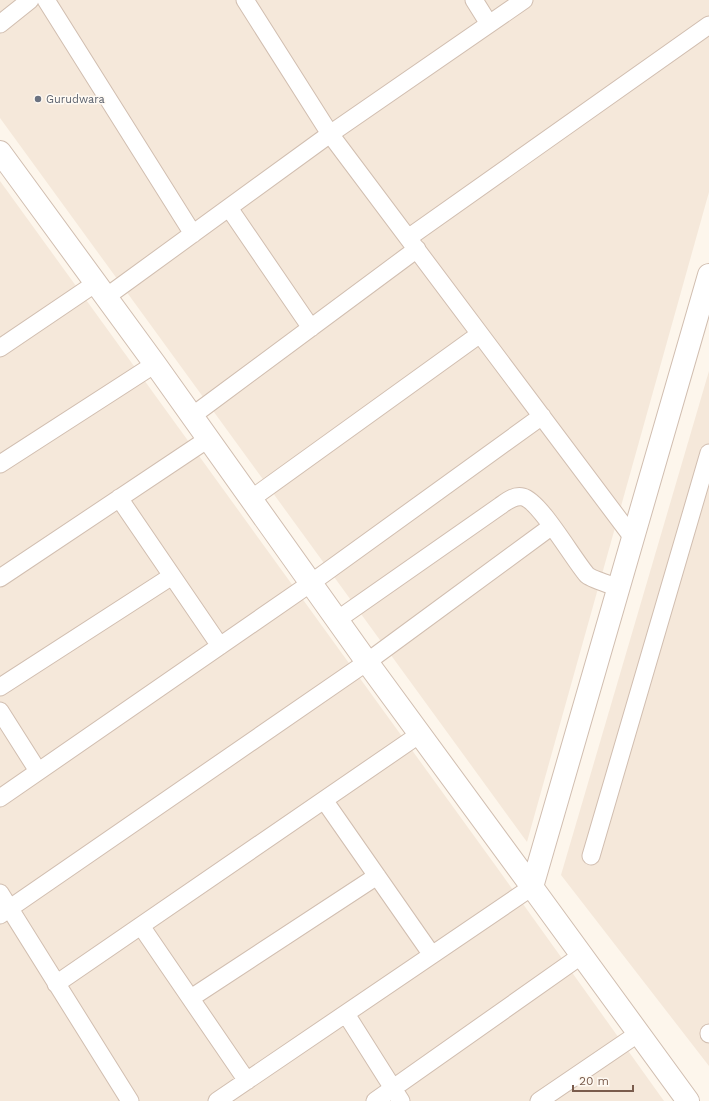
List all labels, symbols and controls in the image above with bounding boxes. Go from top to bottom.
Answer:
place label: Gurudwara [46,93,105,106]
marker: Gurudwara [33,94,43,104]
scale bar [573,1067,633,1093]
text: 20 m [579,1074,609,1088]

